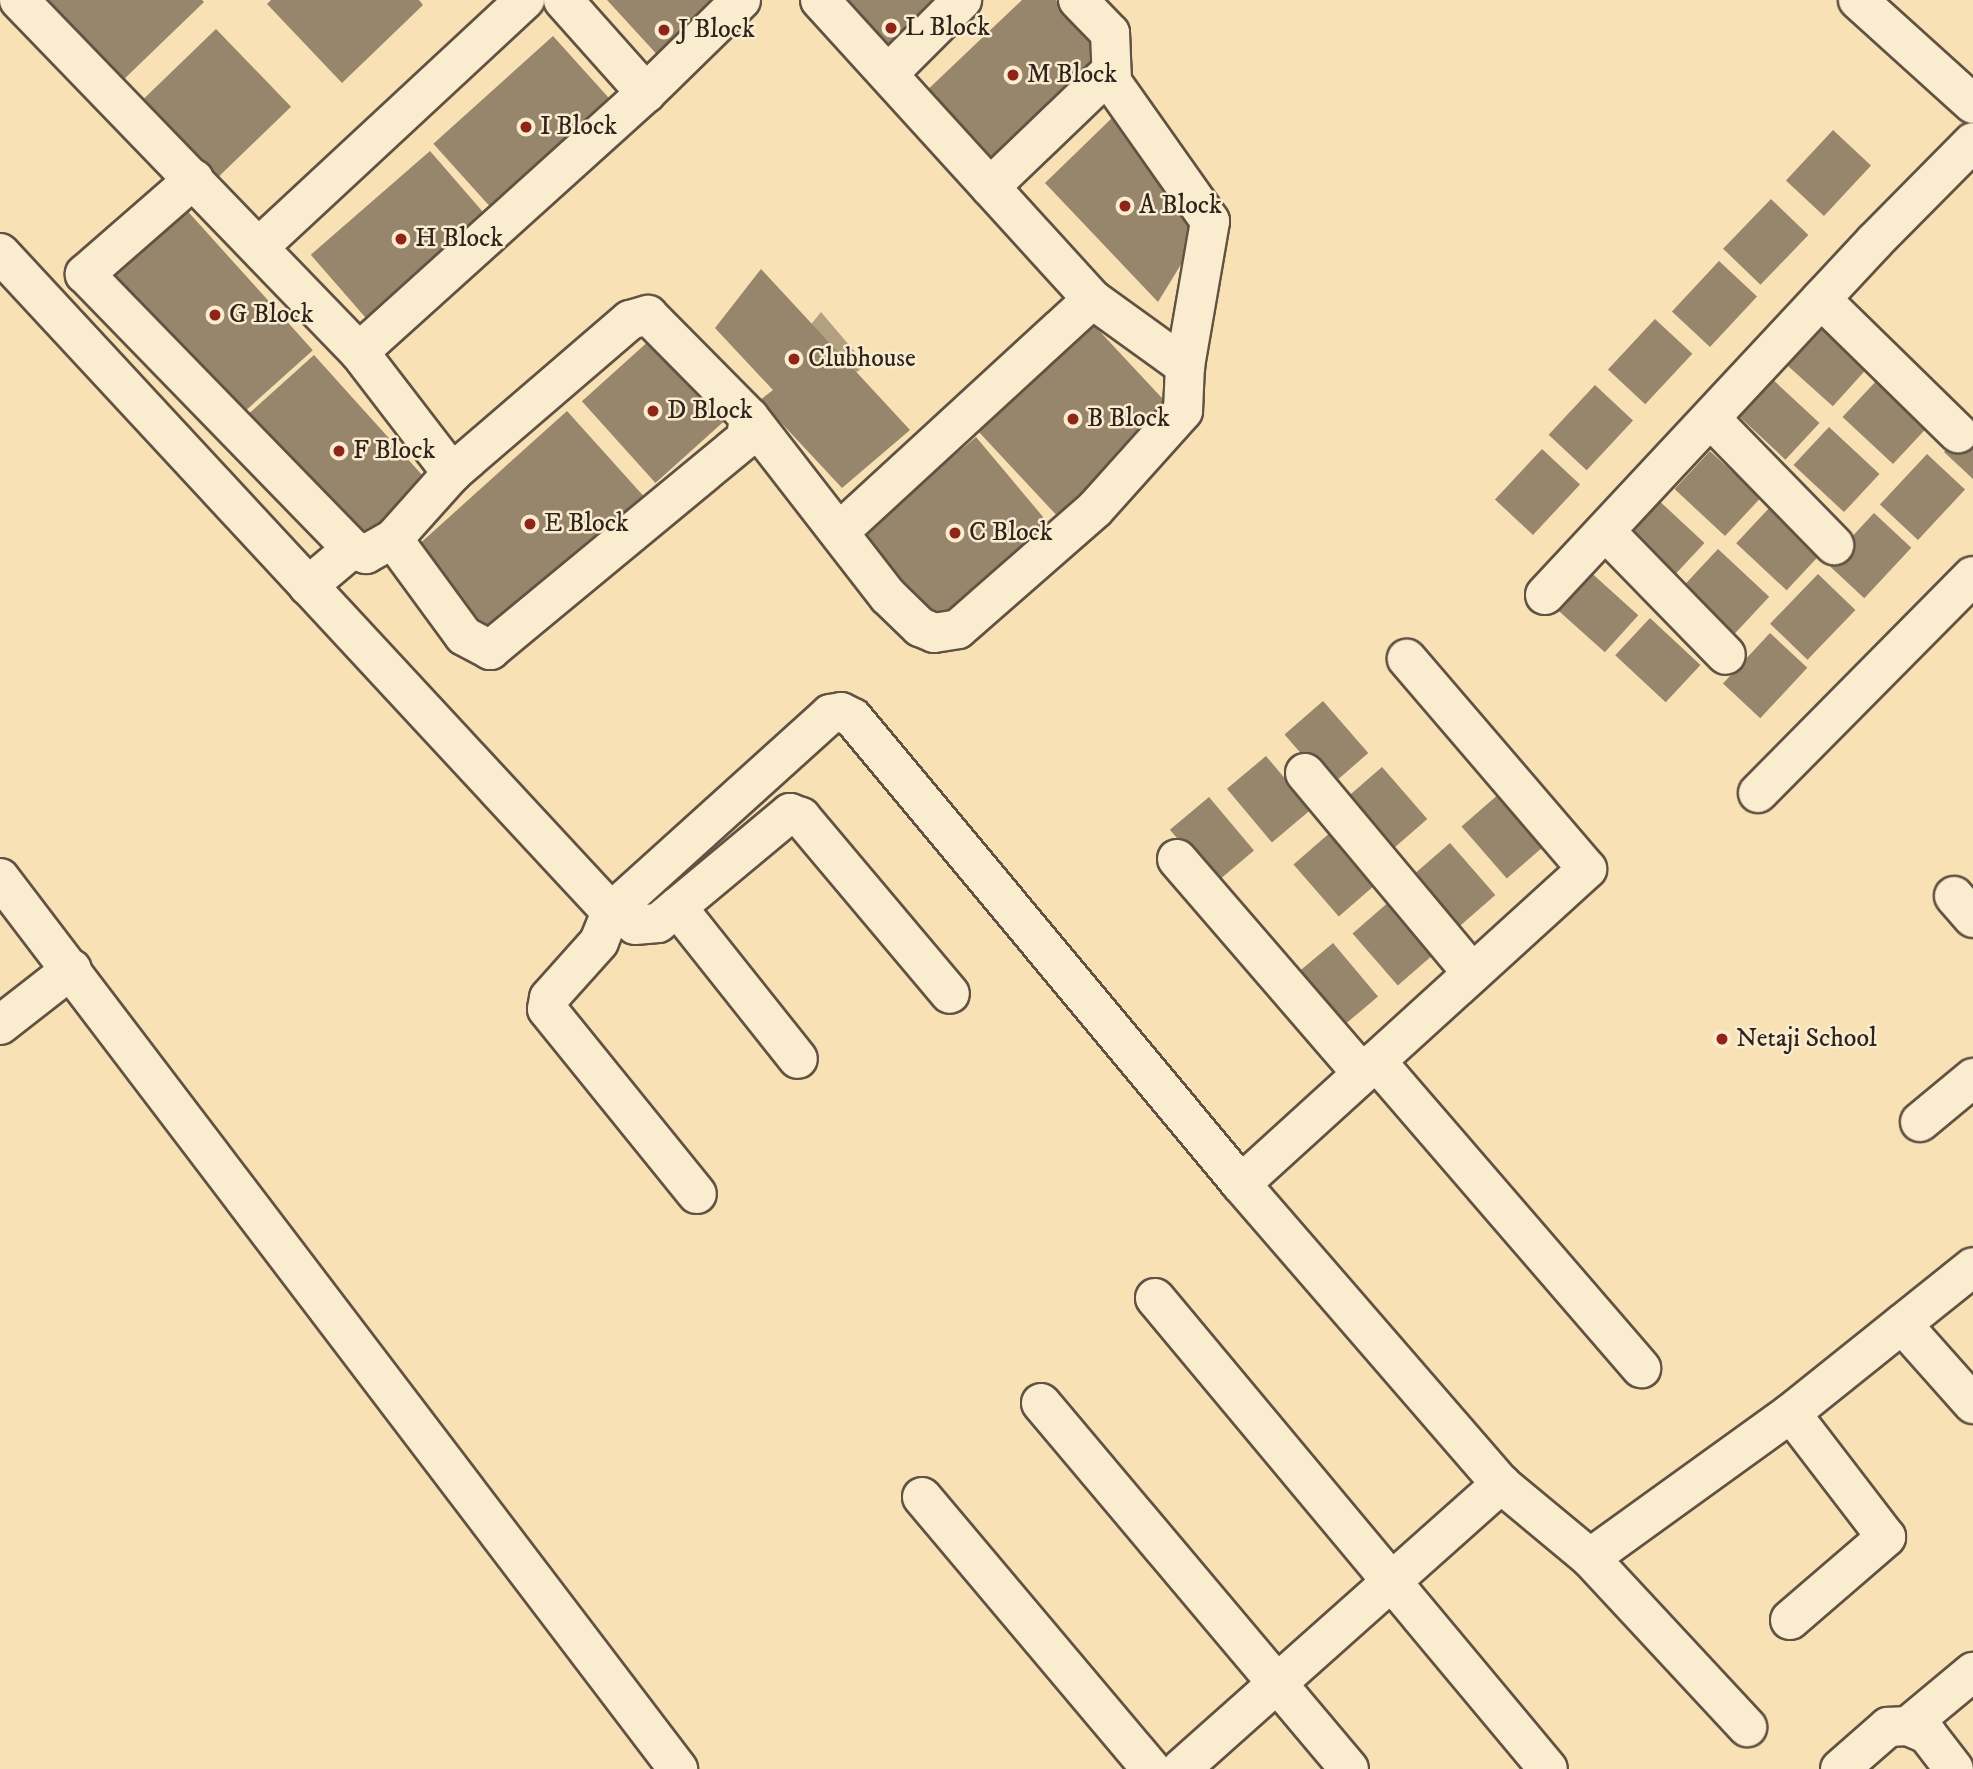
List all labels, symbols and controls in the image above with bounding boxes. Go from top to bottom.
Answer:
place label: L Block [905,12,990,44]
place label: J Block [678,14,755,46]
marker: L Block [883,20,899,36]
marker: J Block [656,22,672,38]
place label: M Block [1027,59,1117,91]
marker: M Block [1005,67,1021,83]
place label: I Block [540,111,617,143]
marker: I Block [518,119,534,135]
place label: A Block [1139,190,1222,222]
marker: A Block [1117,198,1133,214]
place label: H Block [415,223,503,255]
marker: H Block [393,231,409,247]
place label: G Block [229,299,314,331]
marker: G Block [207,307,223,323]
place label: Clubhouse [808,343,916,375]
marker: Clubhouse [786,351,802,367]
place label: D Block [667,395,753,427]
marker: D Block [645,403,661,419]
place label: B Block [1087,403,1170,435]
marker: B Block [1065,411,1081,427]
place label: F Block [353,435,435,467]
marker: F Block [331,443,347,459]
place label: E Block [544,508,629,540]
marker: E Block [522,516,538,532]
place label: C Block [969,517,1053,549]
marker: C Block [947,525,963,541]
place label: Netaji School [1736,1023,1877,1055]
marker: Netaji School [1714,1031,1730,1047]

